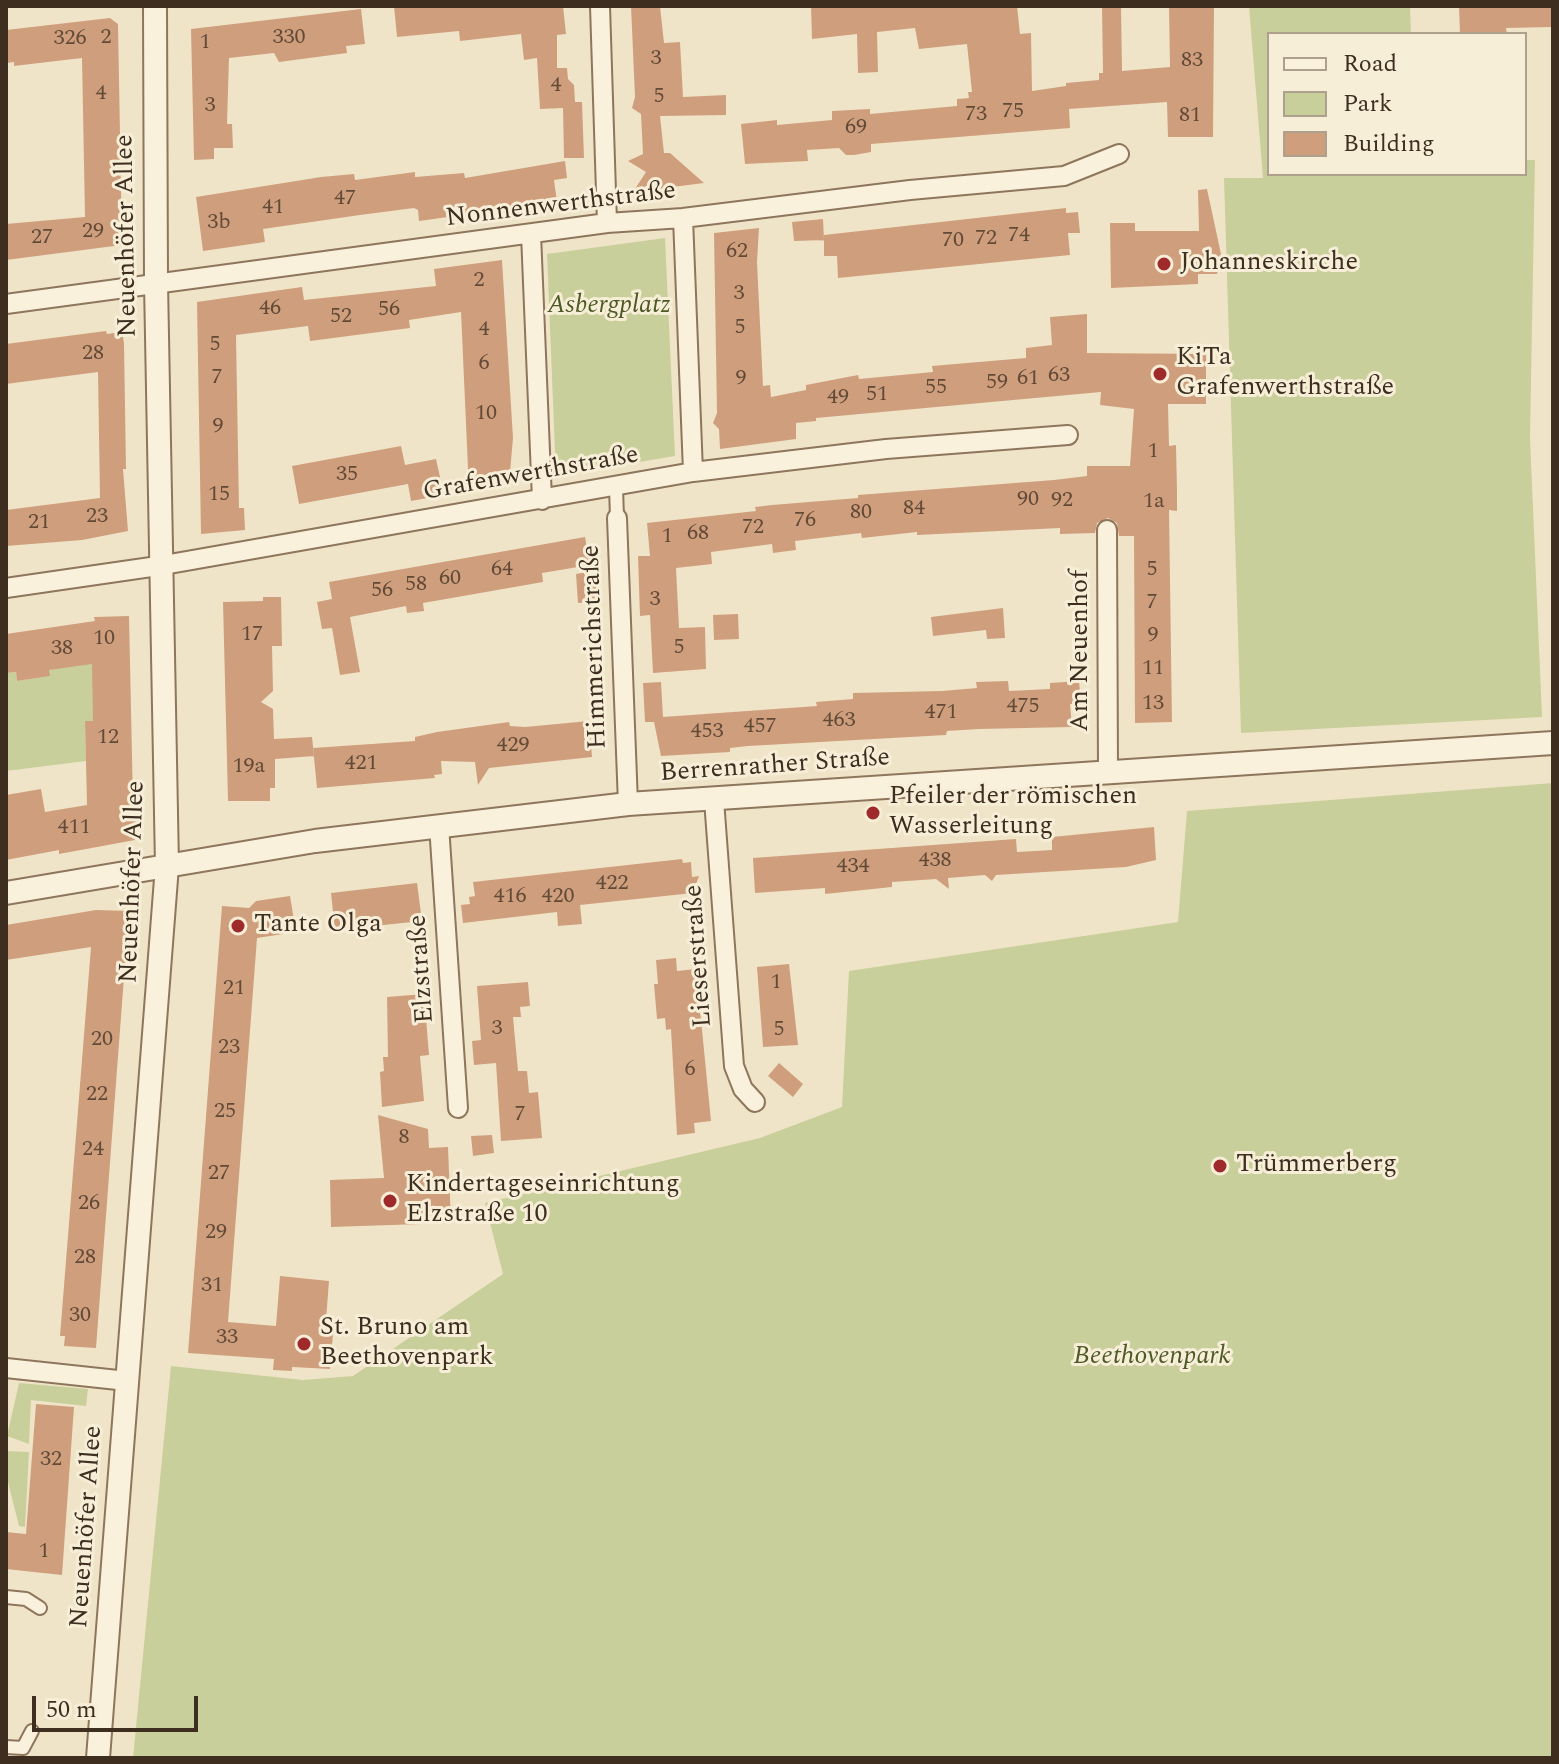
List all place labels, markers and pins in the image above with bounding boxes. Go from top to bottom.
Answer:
place label: Johanneskirche [1180,248,1358,280]
marker: Johanneskirche [1155,255,1173,273]
place label: KiTa Grafenwerthstraße [1176,343,1394,404]
marker: KiTa Grafenwerthstraße [1151,365,1169,383]
place label: Pfeiler der römischen Wasserleitung [889,782,1137,844]
marker: Pfeiler der römischen Wasserleitung [864,804,882,822]
place label: Tante Olga [254,910,382,942]
marker: Tante Olga [229,917,247,935]
place label: Trümmerberg [1236,1150,1397,1182]
marker: Trümmerberg [1211,1157,1229,1175]
place label: Kindertageseinrichtung Elzstraße 10 [406,1170,680,1232]
marker: Kindertageseinrichtung Elzstraße 10 [381,1192,399,1210]
place label: St. Bruno am Beethovenpark [320,1313,494,1374]
marker: St. Bruno am Beethovenpark [295,1335,313,1353]

